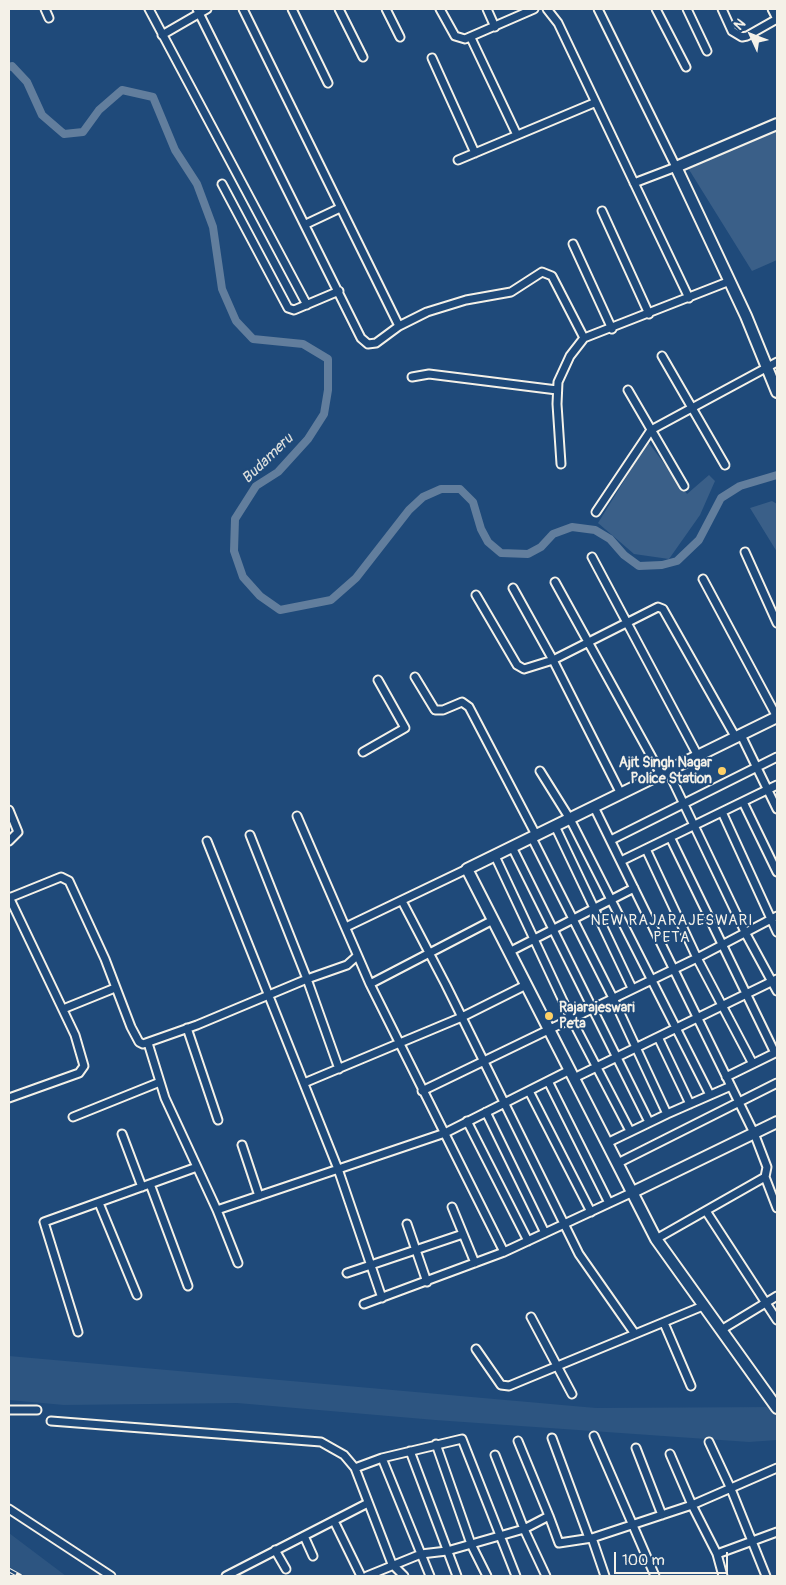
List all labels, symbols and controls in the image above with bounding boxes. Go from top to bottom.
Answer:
north arrow [726,10,776,60]
text: N [730,15,749,34]
water label: Budameru [239,430,297,488]
place label: Ajit Singh Nagar Police Station [619,755,712,788]
marker: Ajit Singh Nagar Police Station [716,765,728,777]
district label: NEW RAJARAJESWARI PETA [588,912,756,947]
place label: Rajarajeswari Peta [559,1000,635,1032]
marker: Rajarajeswari Peta [543,1010,555,1022]
scale bar [616,1542,730,1574]
text: 100 m [622,1551,665,1570]

